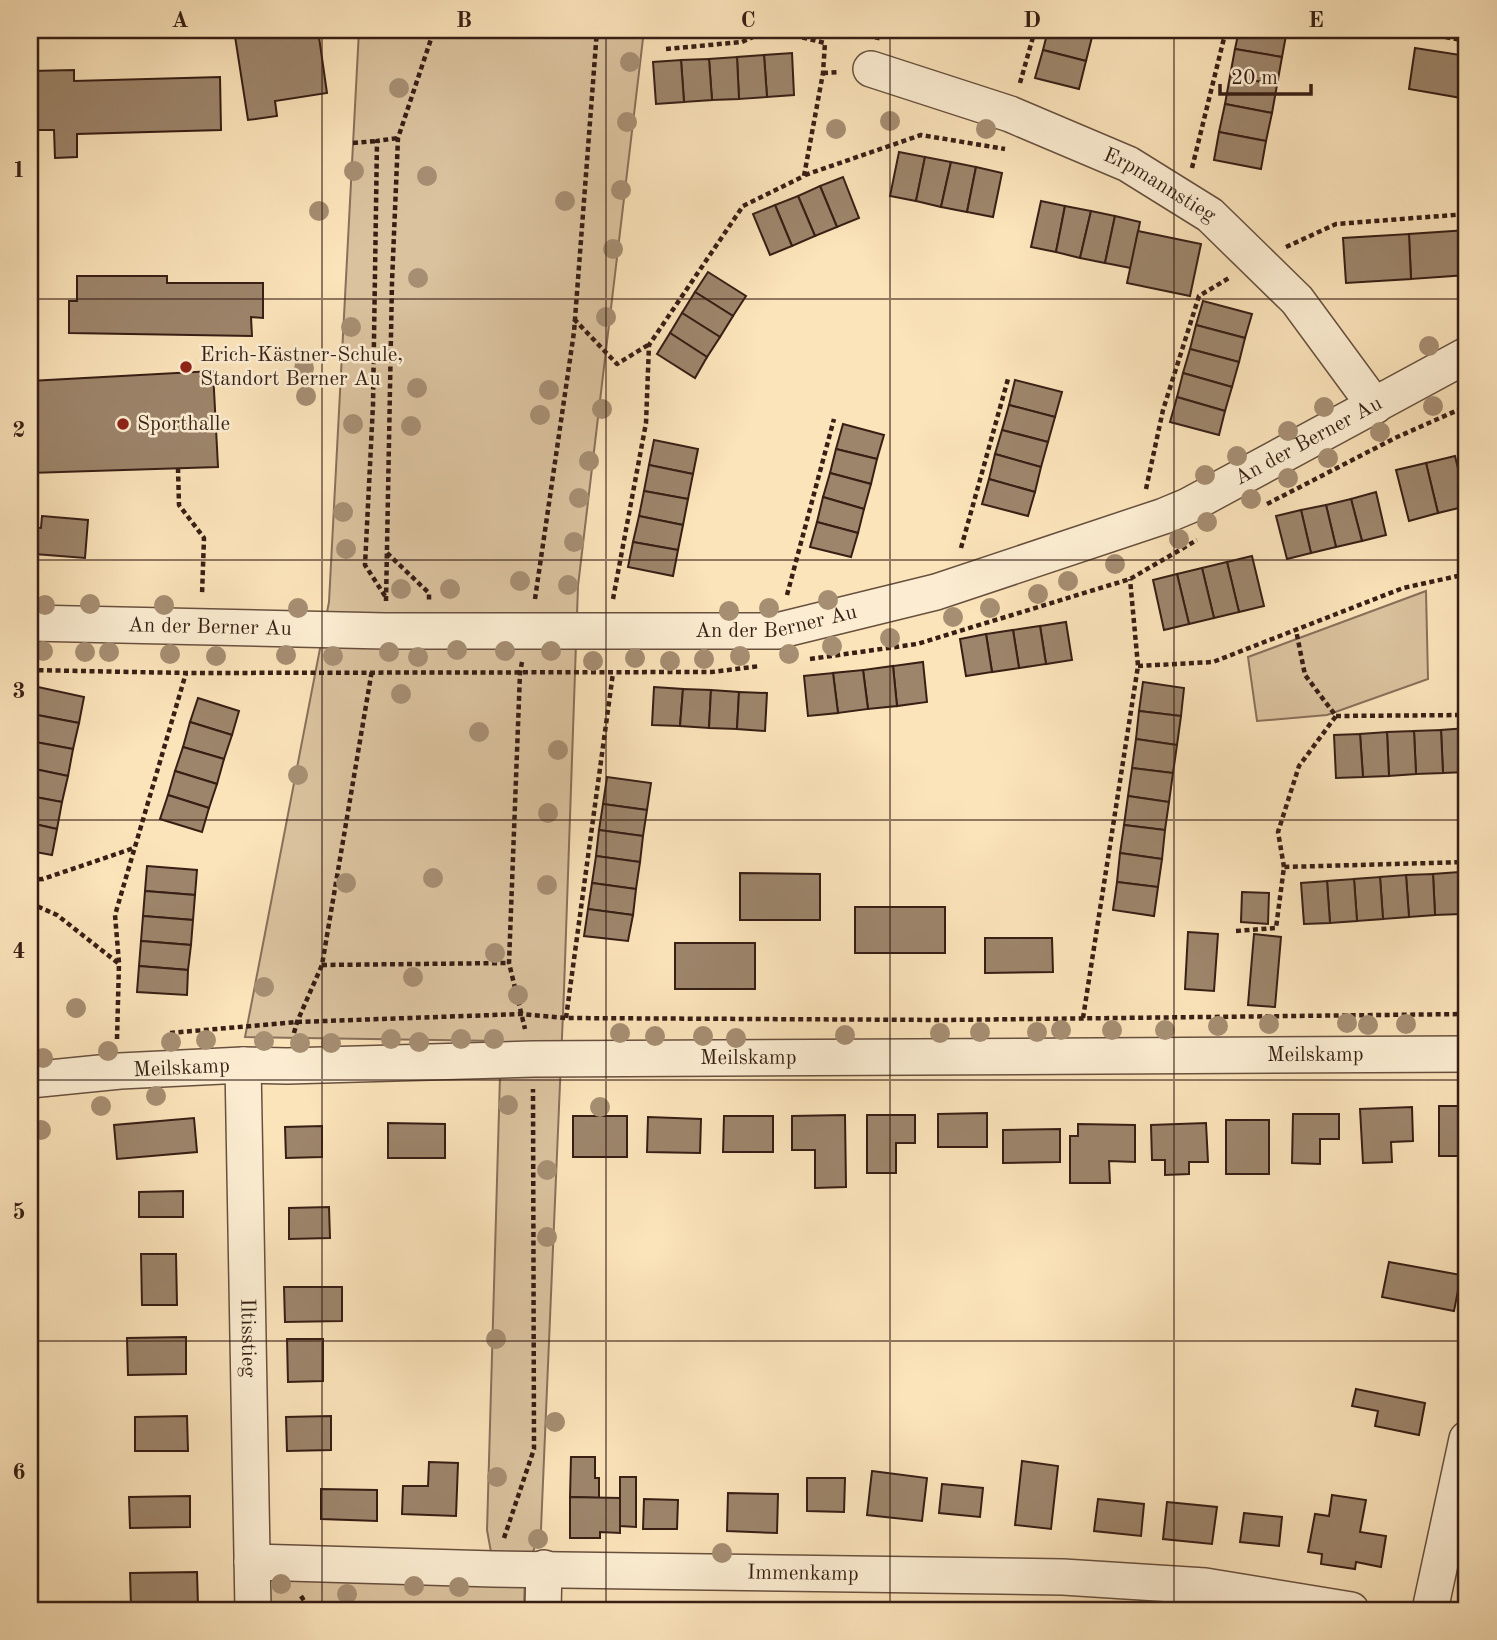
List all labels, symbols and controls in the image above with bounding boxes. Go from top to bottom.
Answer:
text: A [171,9,189,32]
text: B [456,9,472,32]
text: C [740,9,756,32]
text: D [1023,9,1041,32]
text: E [1308,9,1324,32]
scale bar [1220,52,1312,96]
text: 20 m [1231,68,1278,89]
street label: Erpmannstieg [1100,144,1220,227]
text: 1 [12,159,26,182]
place label: Erich-Kästner-Schule, Standort Berner Au [200,345,403,390]
marker: Erich-Kästner-Schule, Standort Berner Au [178,359,194,375]
street label: An der Berner Au [1231,393,1385,489]
place label: Sporthalle [137,414,230,435]
marker: Sporthalle [115,416,131,432]
text: 2 [12,419,26,442]
street label: An der Berner Au [695,601,859,642]
street label: An der Berner Au [128,615,292,639]
text: 3 [12,680,26,703]
text: 4 [12,940,26,963]
street label: Meilskamp [1267,1044,1364,1066]
street label: Meilskamp [700,1047,797,1069]
street label: Meilskamp [133,1055,230,1081]
text: 5 [12,1201,26,1224]
street label: Iltisstieg [237,1298,259,1378]
text: 6 [12,1461,26,1484]
street label: Immenkamp [747,1562,859,1585]

